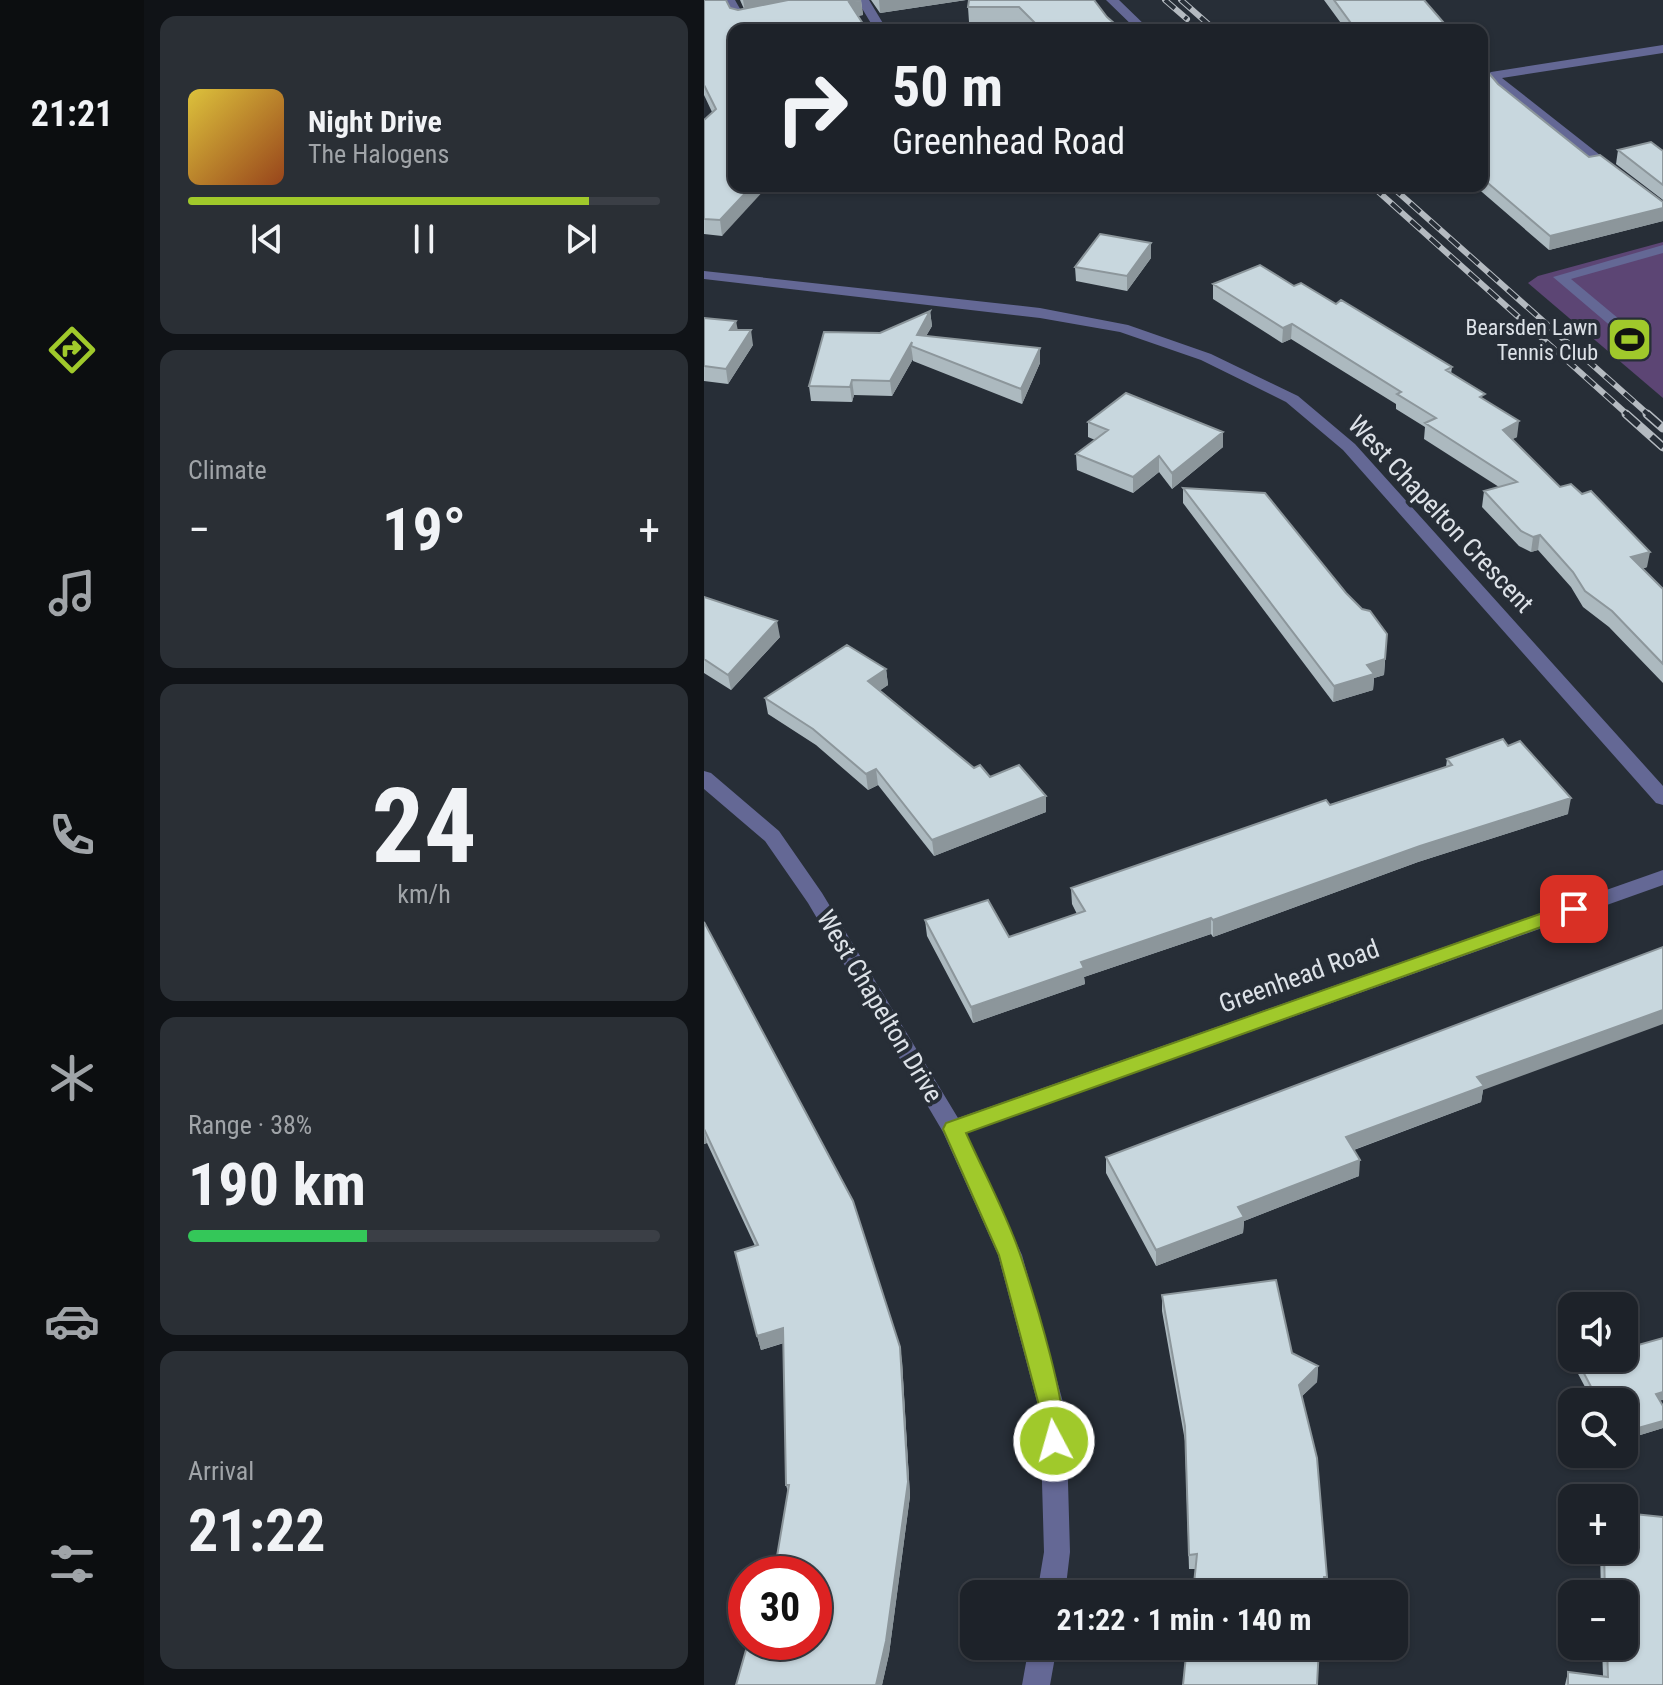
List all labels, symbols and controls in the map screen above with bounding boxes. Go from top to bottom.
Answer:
text: 50 m [892,54,1003,120]
icon: right [760,56,864,160]
text: 21:21 [31,93,113,135]
text: Night Drive [308,104,442,139]
text: Greenhead Road [892,121,1125,163]
text: The Halogens [308,139,449,169]
icon: previous [245,217,289,261]
icon: pause [402,217,446,261]
icon: next [559,217,603,261]
place label: Bearsden Lawn Tennis Club [1466,315,1598,365]
sports icon: Bearsden Lawn Tennis Club [1605,316,1653,364]
icon: directions [44,322,100,378]
street label: West Chapelton Crescent [1342,409,1540,619]
text: Climate [188,455,267,485]
text: 19° [382,494,466,565]
text: − [188,504,210,556]
text: + [638,504,660,556]
icon: music [44,565,100,621]
text: 24 [371,766,477,887]
icon: phone [44,807,100,863]
pin [1540,875,1608,943]
text: km/h [397,879,451,909]
icon: arrive [1552,887,1596,931]
street label: West Chapelton Drive [811,905,949,1107]
street label: Greenhead Road [1215,933,1383,1019]
icon: climate [44,1050,100,1106]
text: Range · 38% [188,1110,312,1140]
text: 190 km [188,1149,366,1220]
map controls [1558,1292,1638,1660]
button: sound [1558,1292,1638,1372]
icon: car [44,1293,100,1349]
button: search [1558,1388,1638,1468]
position arrow [1012,1399,1096,1483]
text: Arrival [188,1456,254,1486]
button: + [1558,1484,1638,1564]
text: 21:22 [188,1495,326,1566]
icon: filters [44,1536,100,1592]
speed limit sign: 30 [728,1556,832,1660]
button: − [1558,1580,1638,1660]
text: 21:22 · 1 min · 140 m [1057,1602,1311,1637]

